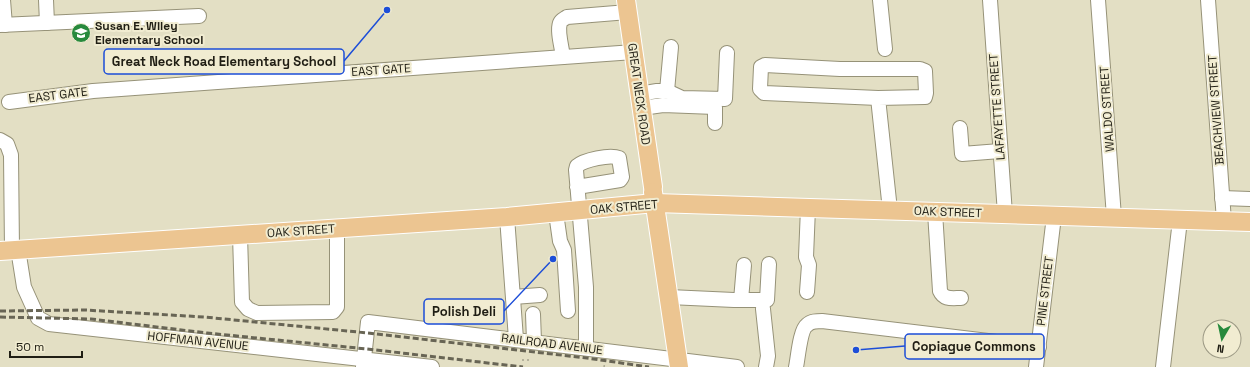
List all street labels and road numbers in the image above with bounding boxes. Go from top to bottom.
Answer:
street label: GREAT NECK ROAD [624,42,654,146]
street label: LAFAYETTE STREET [985,53,1009,161]
street label: BEACHVIEW STREET [1204,54,1228,166]
street label: EAST GATE [351,60,411,80]
street label: WALDO STREET [1096,66,1118,152]
street label: EAST GATE [27,83,89,107]
street label: OAK STREET [589,196,659,218]
street label: OAK STREET [914,203,982,221]
street label: OAK STREET [266,221,336,241]
street label: PINE STREET [1033,255,1057,327]
street label: HOFFMAN AVENUE [147,328,250,354]
street label: RAILROAD AVENUE [500,330,604,358]

